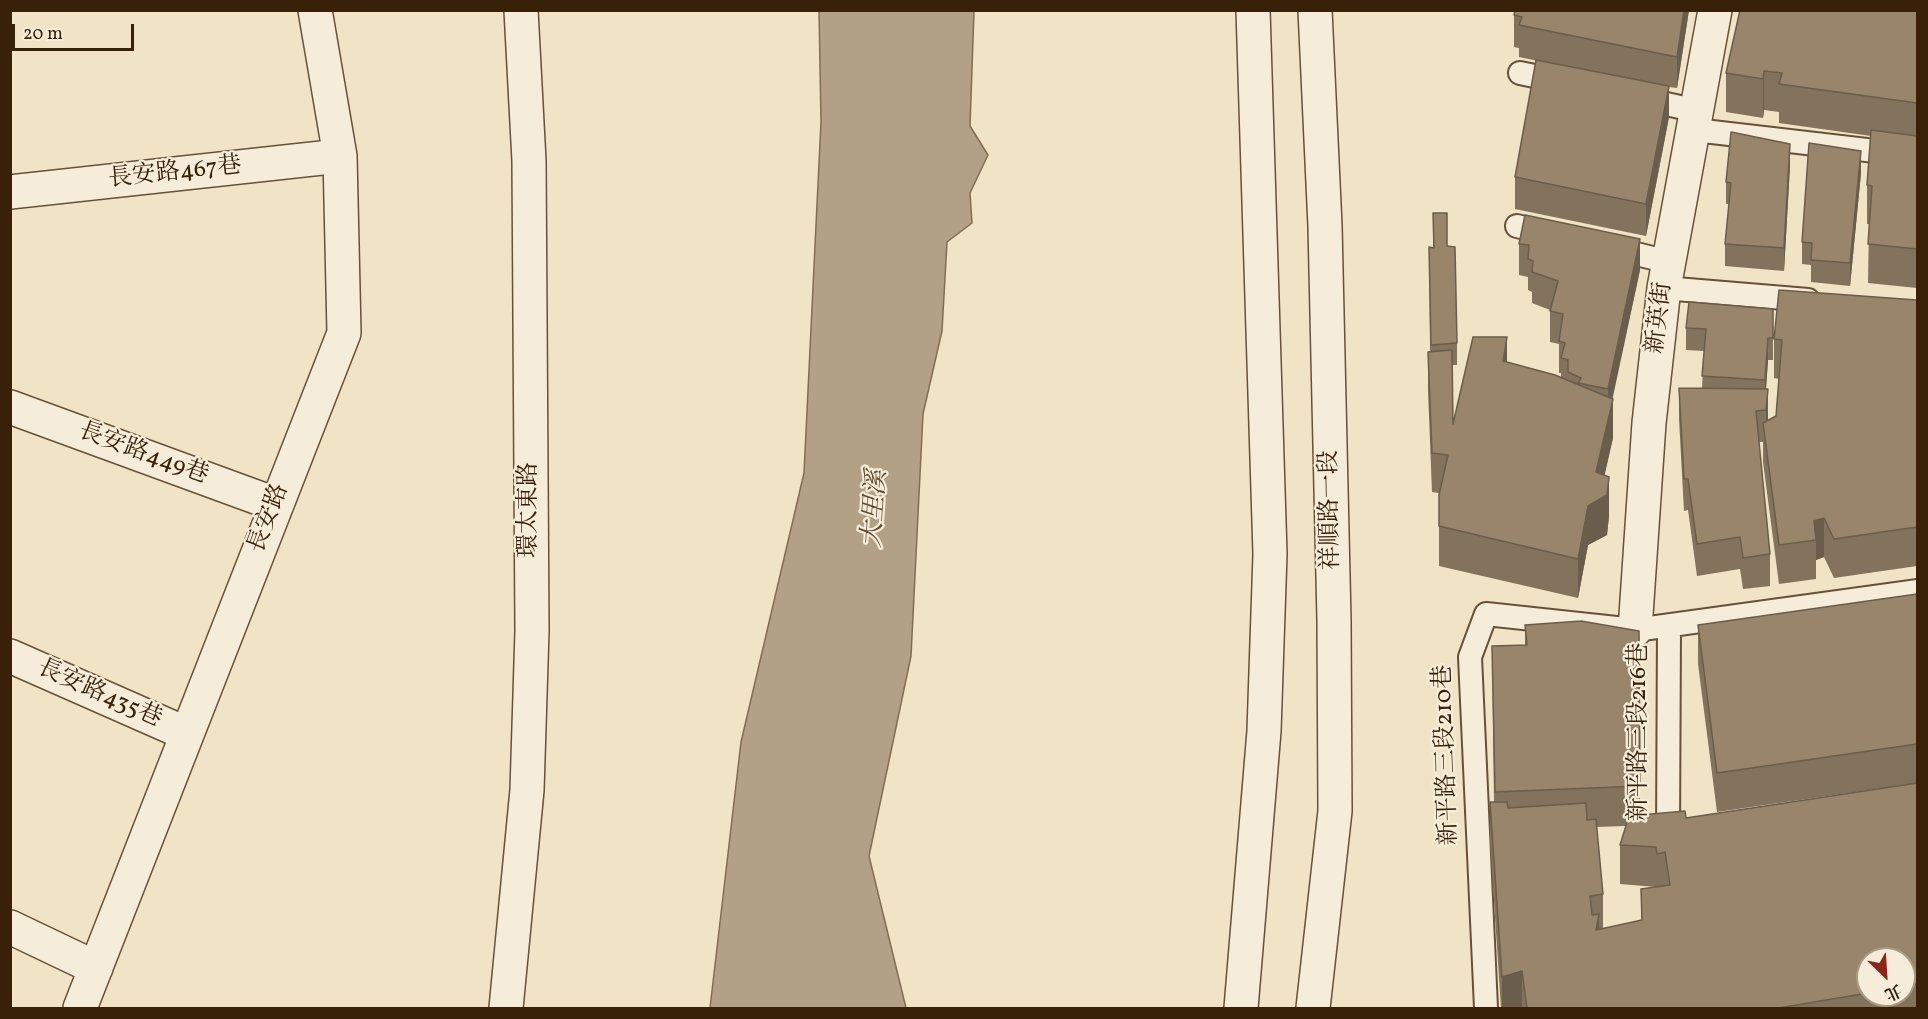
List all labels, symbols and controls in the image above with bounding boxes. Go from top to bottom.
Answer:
scale bar [15,12,136,50]
text: 20 m [23,22,63,47]
street label: 長安路467巷 [107,153,243,195]
street label: 新英街 [1642,281,1680,355]
street label: 長安路449巷 [74,418,212,492]
street label: 祥順路一段 [1317,450,1347,570]
street label: 環太東路 [517,462,545,558]
water label: 大里溪 [859,469,895,549]
street label: 長安路 [244,480,296,558]
street label: 新平路三段216巷 [1627,643,1655,821]
street label: 長安路435巷 [32,655,166,735]
street label: 新平路三段210巷 [1430,664,1466,846]
north arrow [1856,947,1916,1007]
text: 北 [1881,978,1905,1005]

